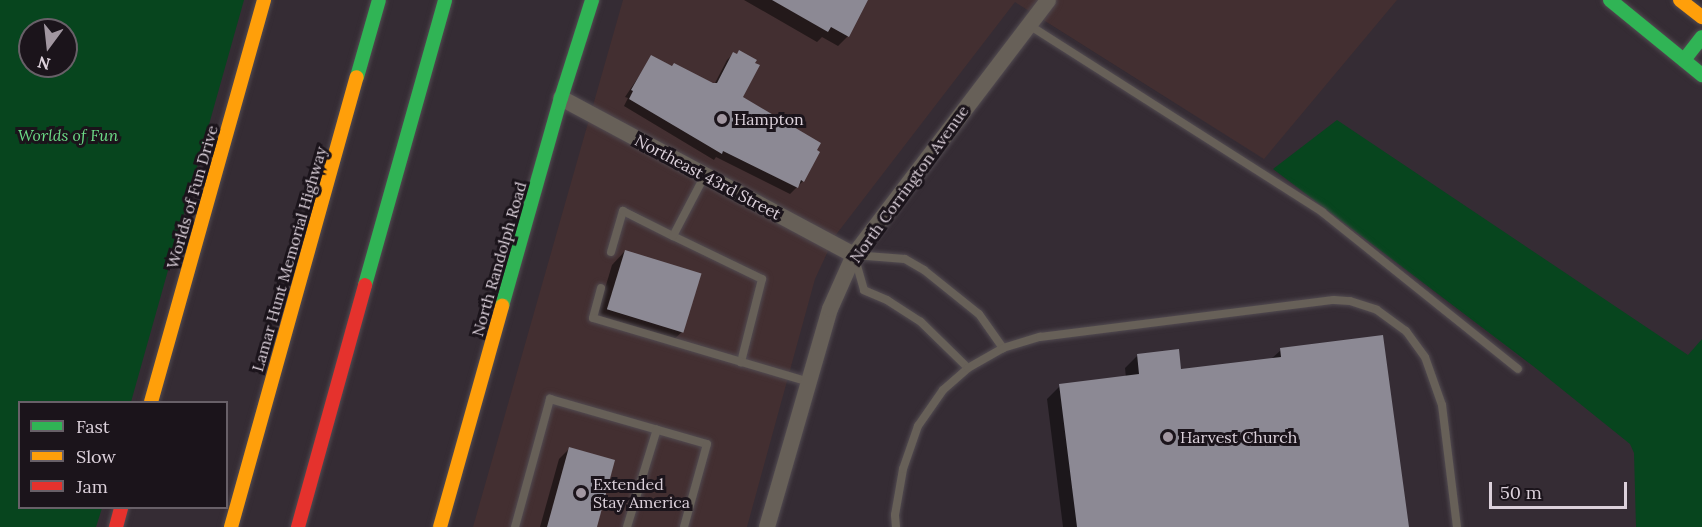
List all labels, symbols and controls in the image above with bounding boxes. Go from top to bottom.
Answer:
north arrow [18,18,78,78]
text: N [35,52,52,75]
street label: North Corrington Avenue [845,102,973,266]
place label: Hampton [734,109,804,129]
marker: Hampton [715,112,729,126]
street label: Worlds of Fun Drive [162,123,222,271]
park label: Worlds of Fun [18,125,118,145]
street label: Northeast 43rd Street [632,130,784,224]
street label: Lamar Hunt Memorial Highway [248,144,330,374]
street label: North Randolph Road [468,179,530,339]
legend [18,401,228,509]
text: Fast [76,415,110,438]
place label: Harvest Church [1180,427,1297,447]
marker: Harvest Church [1161,430,1175,444]
text: Slow [76,445,116,468]
scale bar [1492,470,1630,508]
place label: Extended Stay America [593,474,690,512]
text: Jam [76,475,108,498]
text: 50 m [1500,481,1542,504]
marker: Extended Stay America [574,486,588,500]

